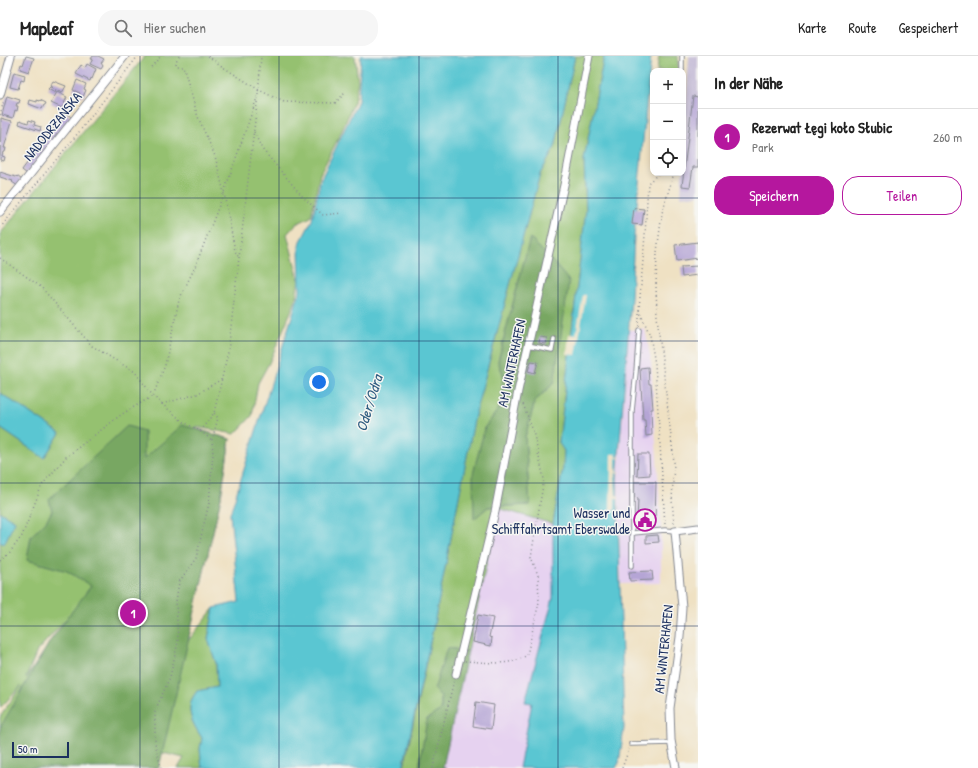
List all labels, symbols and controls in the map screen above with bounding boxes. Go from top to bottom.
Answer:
search box [98,10,378,46]
text: Mapleaf [20,15,74,41]
icon: search [112,17,134,39]
text: Hier suchen [144,17,206,38]
text: Karte [798,18,827,37]
text: Route [849,18,877,37]
text: Gespeichert [899,18,958,37]
map controls [650,68,686,176]
button: + [650,68,686,104]
text: In der Nähe [714,71,783,94]
street label: NADODRZAŃSKA [18,87,86,164]
button: − [650,104,686,140]
text: Rezerwat Łęgi koło Słubic [752,117,892,138]
text: 1 [725,128,729,146]
text: 260 m [933,128,962,146]
text: Park [752,138,774,156]
button: locate [650,140,686,176]
button: Speichern [714,176,834,215]
button: Teilen [842,176,962,215]
street label: AM WINTERHAFEN [492,317,530,409]
water label: Oder/Odra [350,370,388,434]
your location [309,372,329,392]
place label: Wasser und Schifffahrtsamt Eberswalde [492,503,631,538]
public building icon: Wasser und Schifffahrtsamt Eberswalde [632,507,658,533]
pin: 1 [120,598,146,628]
street label: AM WINTERHAFEN [649,604,677,694]
scale bar [12,740,69,759]
text: 50 m [18,742,38,756]

